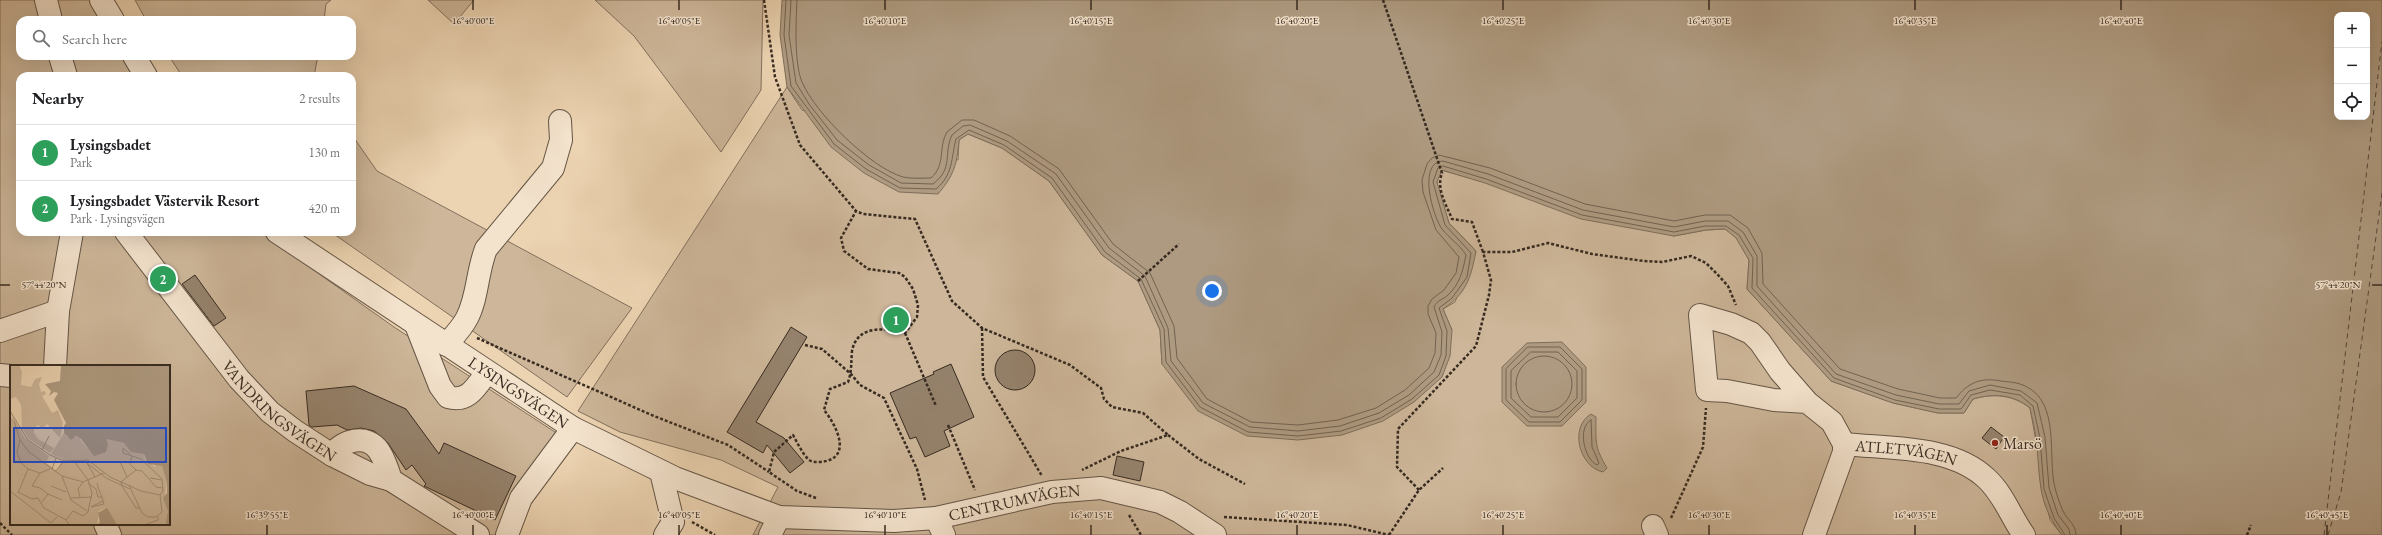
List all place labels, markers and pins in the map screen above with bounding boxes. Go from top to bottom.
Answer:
pin: 2 [150,264,176,294]
pin: 1 [883,305,909,335]
place label: Marsö [2003,433,2042,454]
marker: Marsö [1990,438,2000,448]

